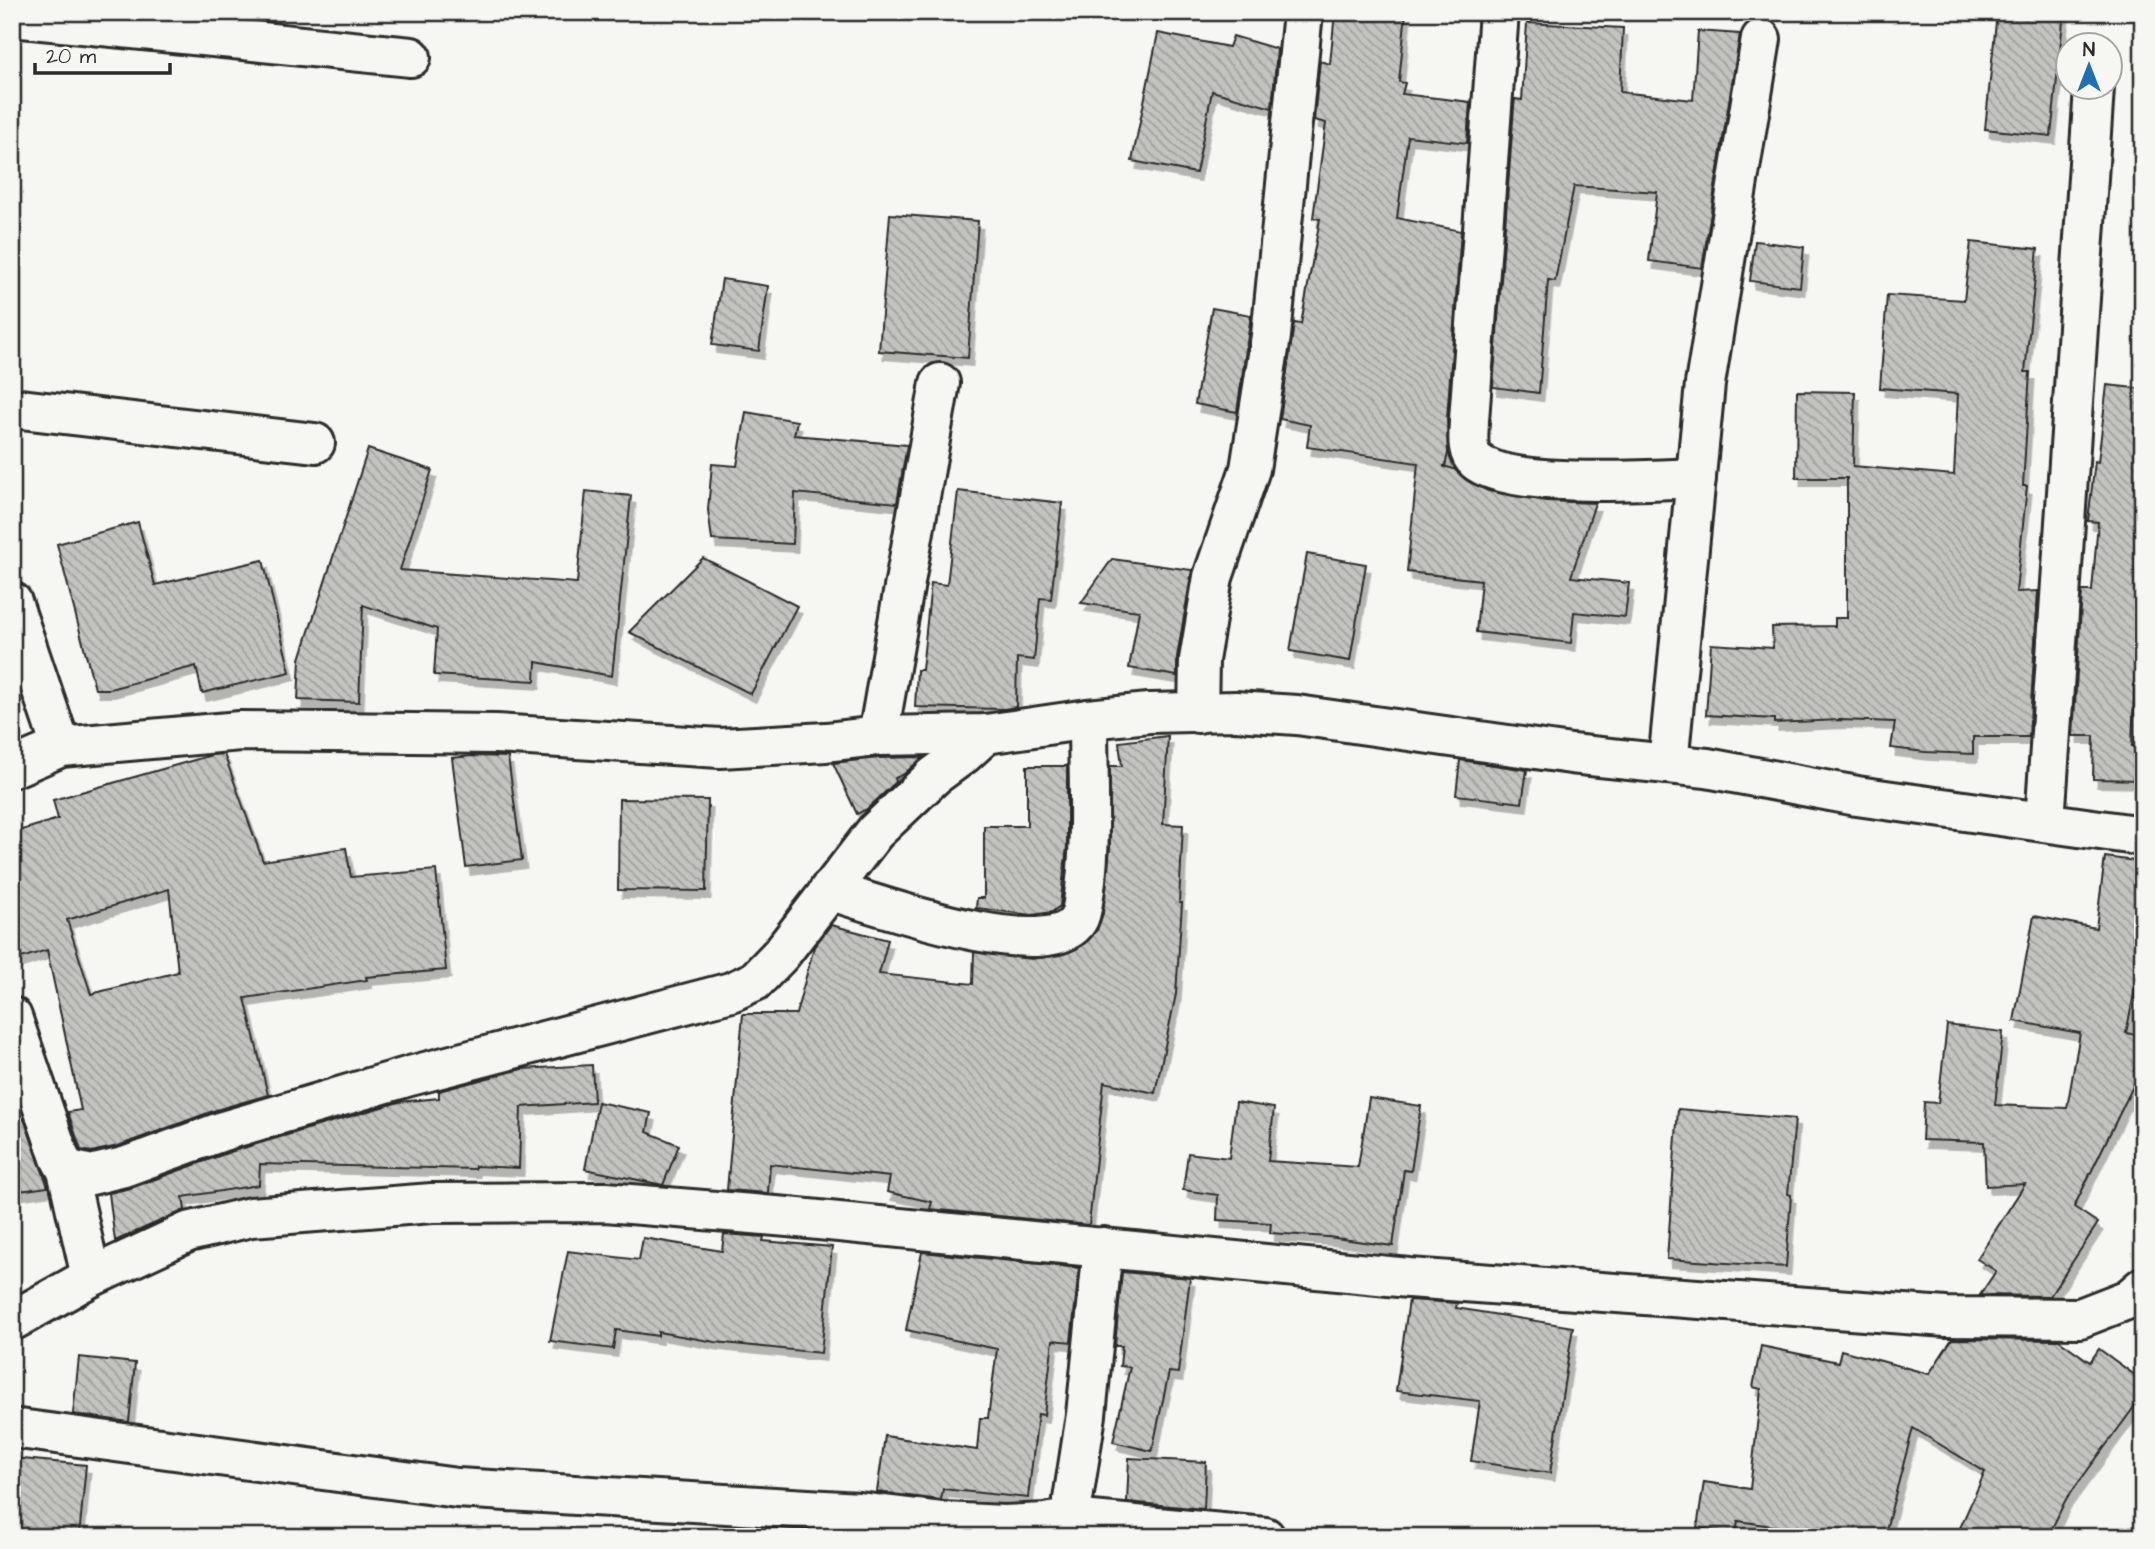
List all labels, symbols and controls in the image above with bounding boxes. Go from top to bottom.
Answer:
scale bar [35,32,170,76]
north arrow [2054,32,2124,102]
text: N [2083,37,2095,64]
text: 20 m [46,42,97,71]

